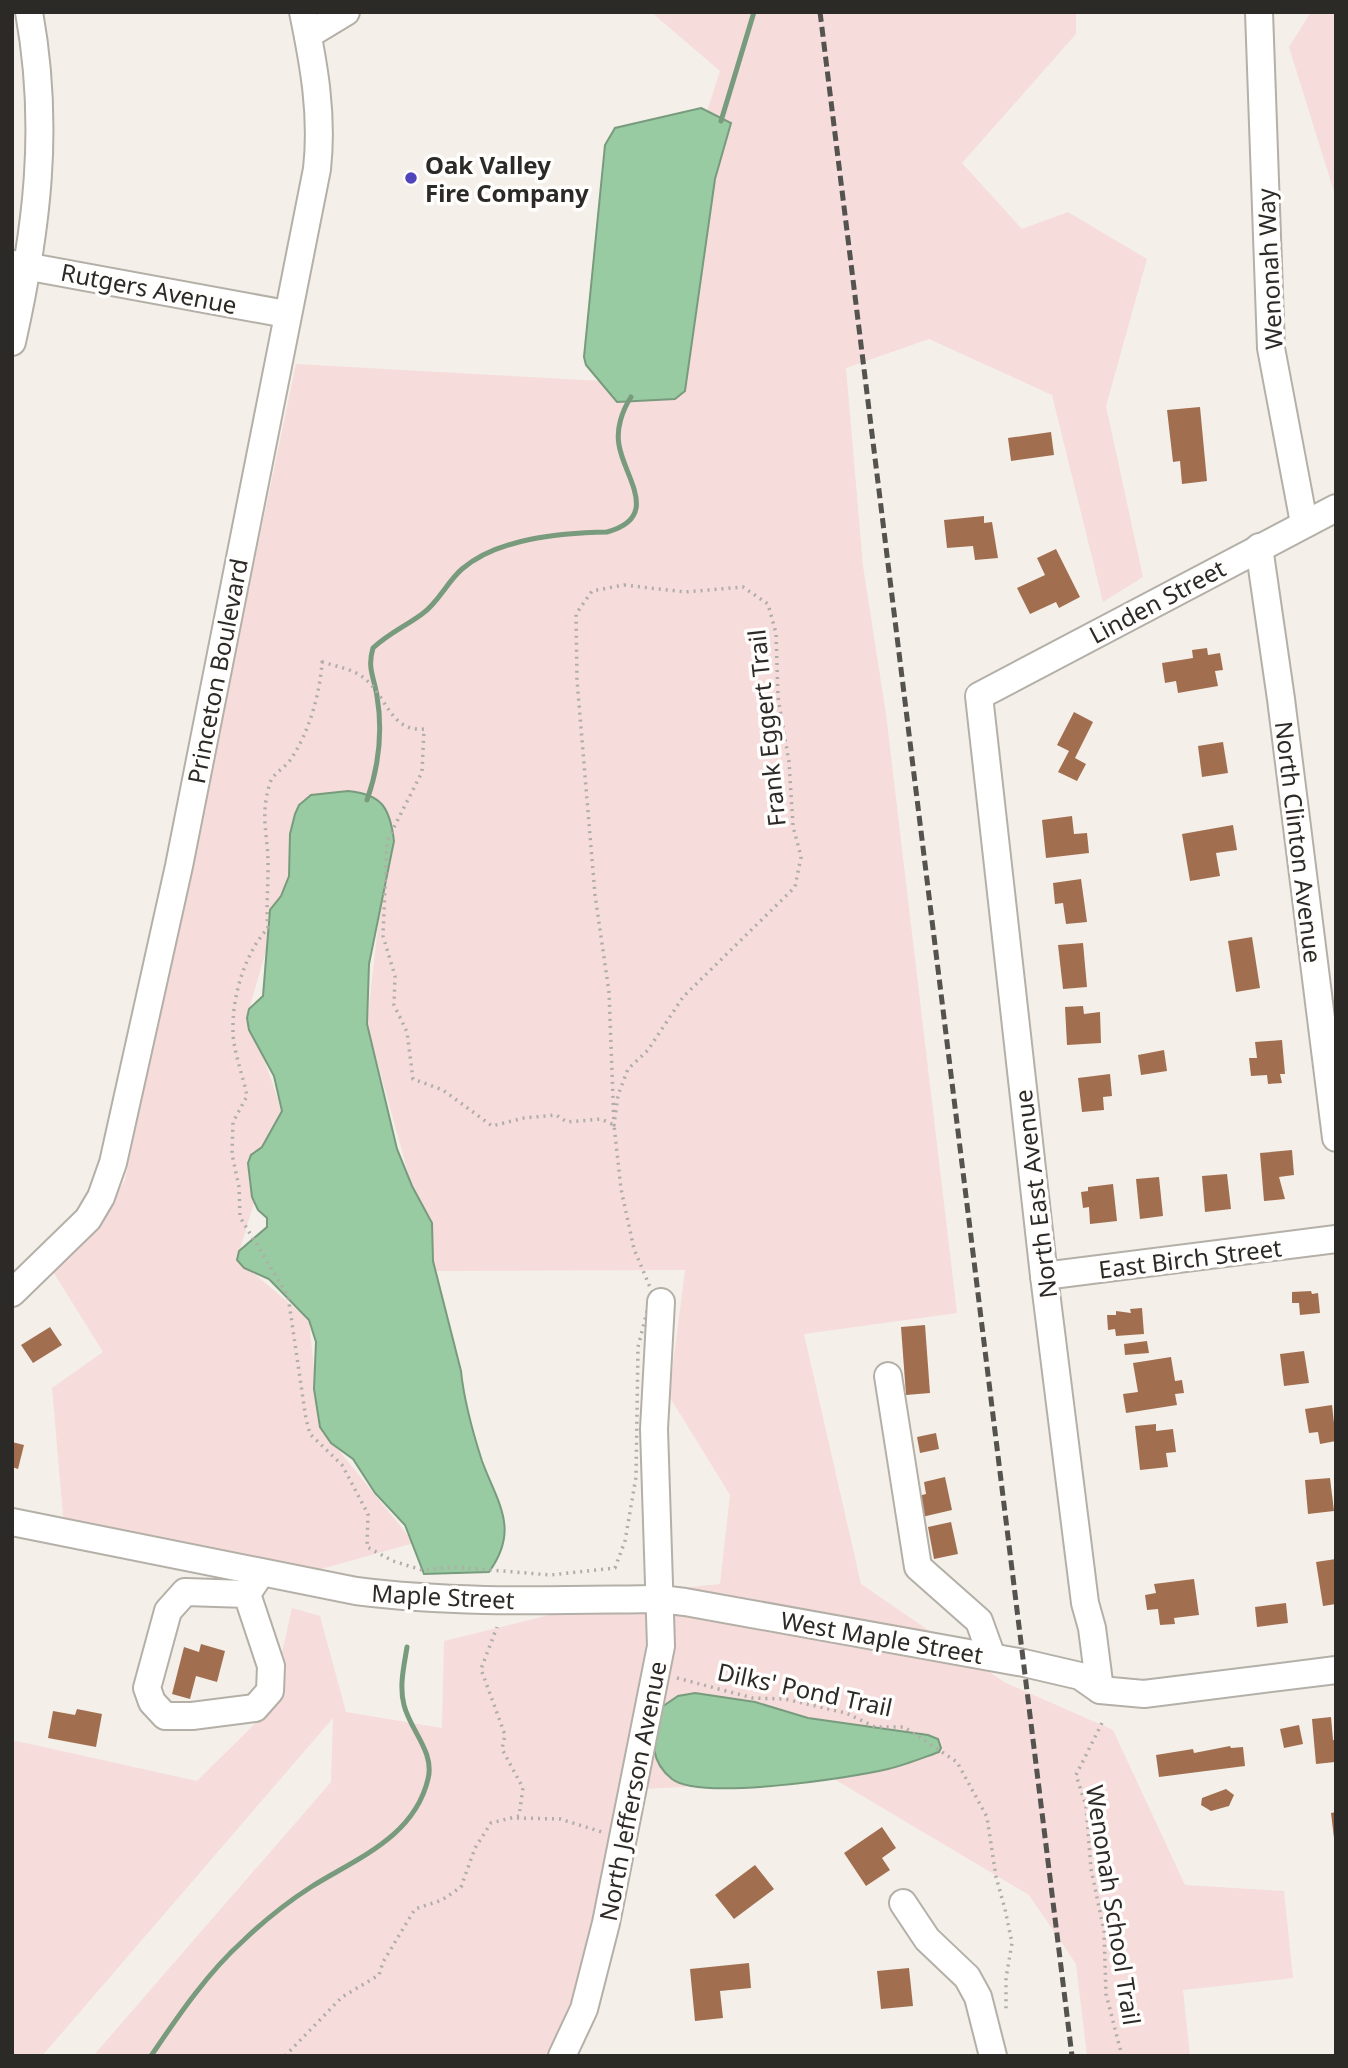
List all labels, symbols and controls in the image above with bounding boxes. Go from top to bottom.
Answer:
place label: Oak Valley Fire Company [425,148,589,209]
marker: Oak Valley Fire Company [403,170,419,186]
street label: Wenonah Way [1248,187,1290,351]
street label: Rutgers Avenue [58,255,240,321]
street label: Linden Street [1083,551,1231,651]
street label: Princeton Boulevard [179,556,255,786]
street label: Frank Eggert Trail [739,628,793,828]
street label: North Clinton Avenue [1268,719,1330,965]
street label: North East Avenue [1006,1088,1064,1300]
street label: East Birch Street [1097,1230,1284,1286]
street label: Maple Street [371,1576,516,1616]
street label: West Maple Street [778,1603,986,1671]
street label: Dilks' Pond Trail [714,1654,896,1724]
street label: North Jefferson Avenue [591,1658,673,1924]
street label: Wenonah School Trail [1079,1783,1149,2027]

